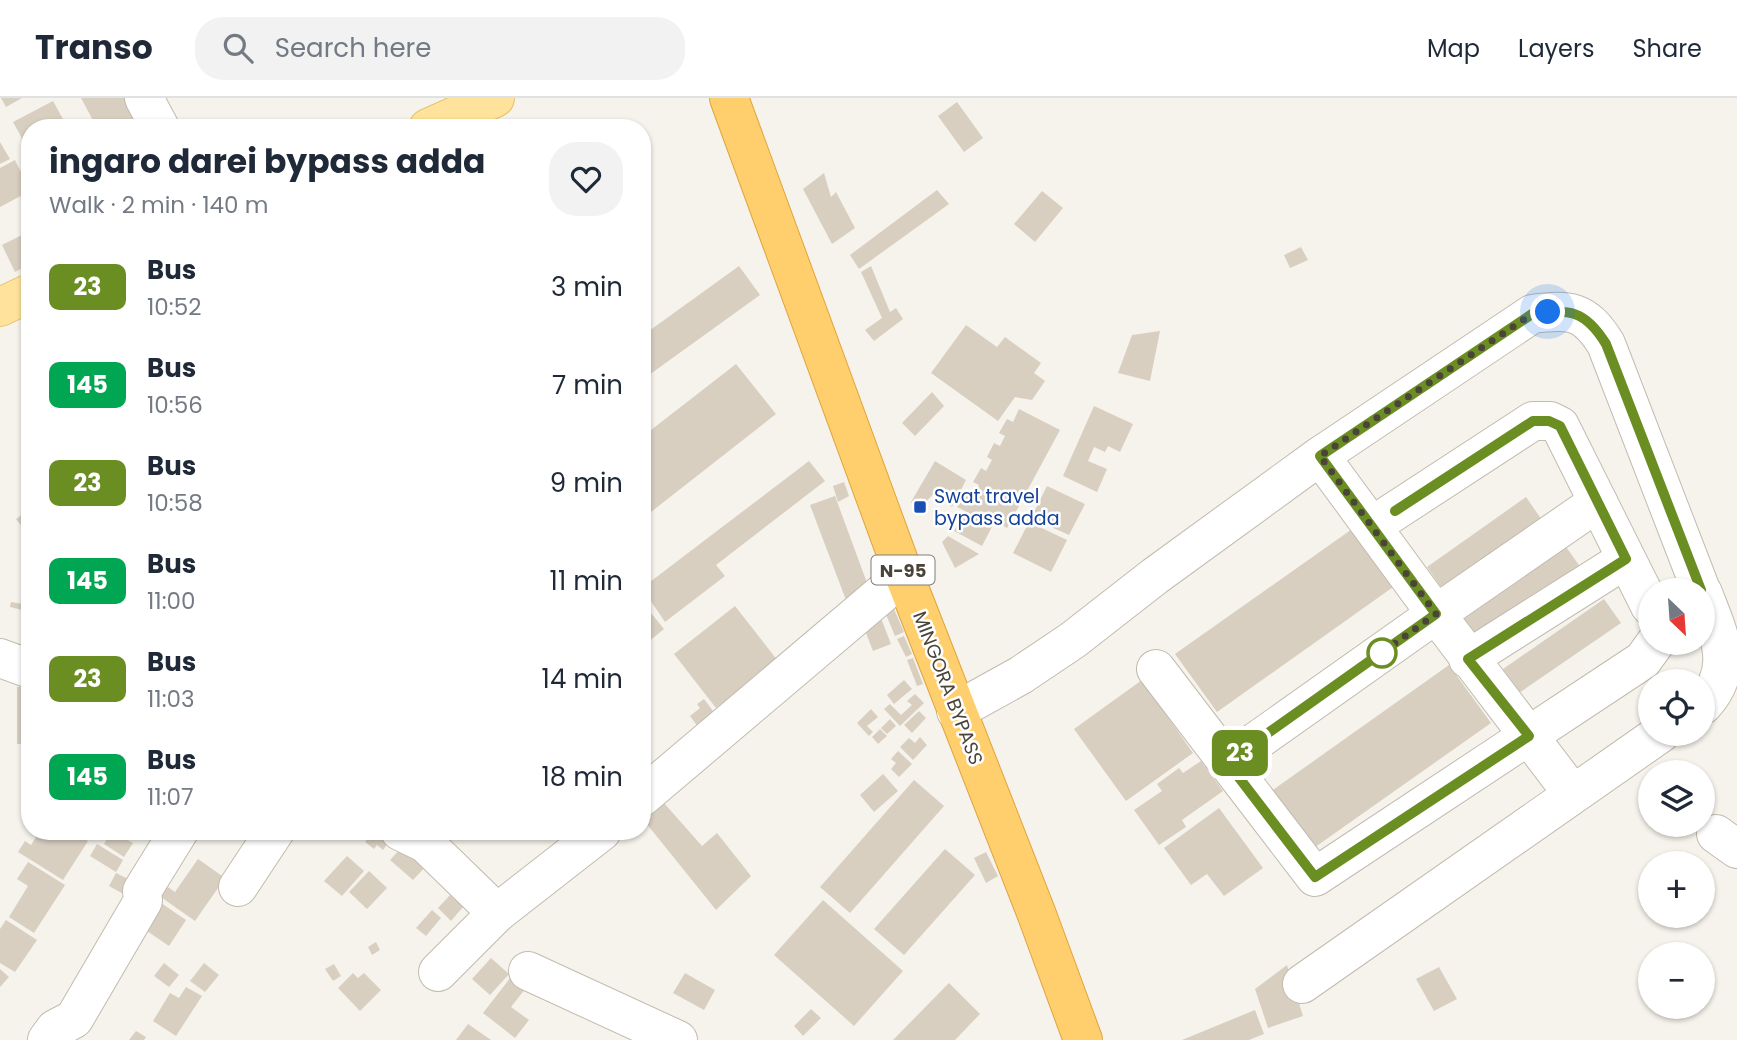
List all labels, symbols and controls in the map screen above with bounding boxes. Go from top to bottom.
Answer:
search box [195,17,685,80]
text: Transo [35,24,153,71]
icon: search [219,29,257,67]
text: Search here [275,30,431,66]
text: Map [1427,32,1480,65]
text: Layers [1518,32,1594,65]
text: Share [1632,32,1702,65]
text: ingaro darei bypass adda [49,138,485,185]
button: heart [549,142,623,216]
text: Walk · 2 min · 140 m [49,189,268,221]
text: Bus [147,252,196,288]
text: 3 min [551,269,623,305]
text: 23 [73,270,102,303]
text: 10:52 [147,291,201,323]
your location [1530,294,1565,329]
text: Bus [147,350,196,386]
text: 7 min [552,367,623,403]
text: 145 [67,368,108,401]
text: 10:56 [147,389,203,421]
text: Bus [147,448,196,484]
text: 9 min [550,465,623,501]
text: 23 [73,466,102,499]
place label: Swat travel bypass adda [934,483,1060,532]
text: 10:58 [147,487,203,519]
marker: Swat travel bypass adda [912,499,928,515]
text: Bus [147,546,196,582]
road number: N-95 [872,556,934,584]
text: 11 min [550,563,623,599]
text: 145 [67,564,108,597]
north arrow [1638,578,1715,654]
map controls [1638,578,1715,1019]
text: 11:00 [147,585,196,617]
street label: MINGORA BYPASS [906,607,990,769]
unlabelled marker [1367,638,1397,668]
text: Bus [147,644,196,680]
text: 14 min [542,661,623,697]
text: 23 [73,662,102,695]
button: locate [1638,669,1715,746]
text: 11:03 [147,683,195,715]
line badge: 23 [1208,730,1272,776]
text: 23 [1226,736,1254,769]
text: Bus [147,742,196,778]
text: 18 min [542,759,623,795]
text: 145 [67,760,108,793]
button: layers [1638,760,1715,837]
text: 11:07 [147,781,194,813]
button: + [1638,851,1715,928]
button: − [1638,942,1715,1019]

